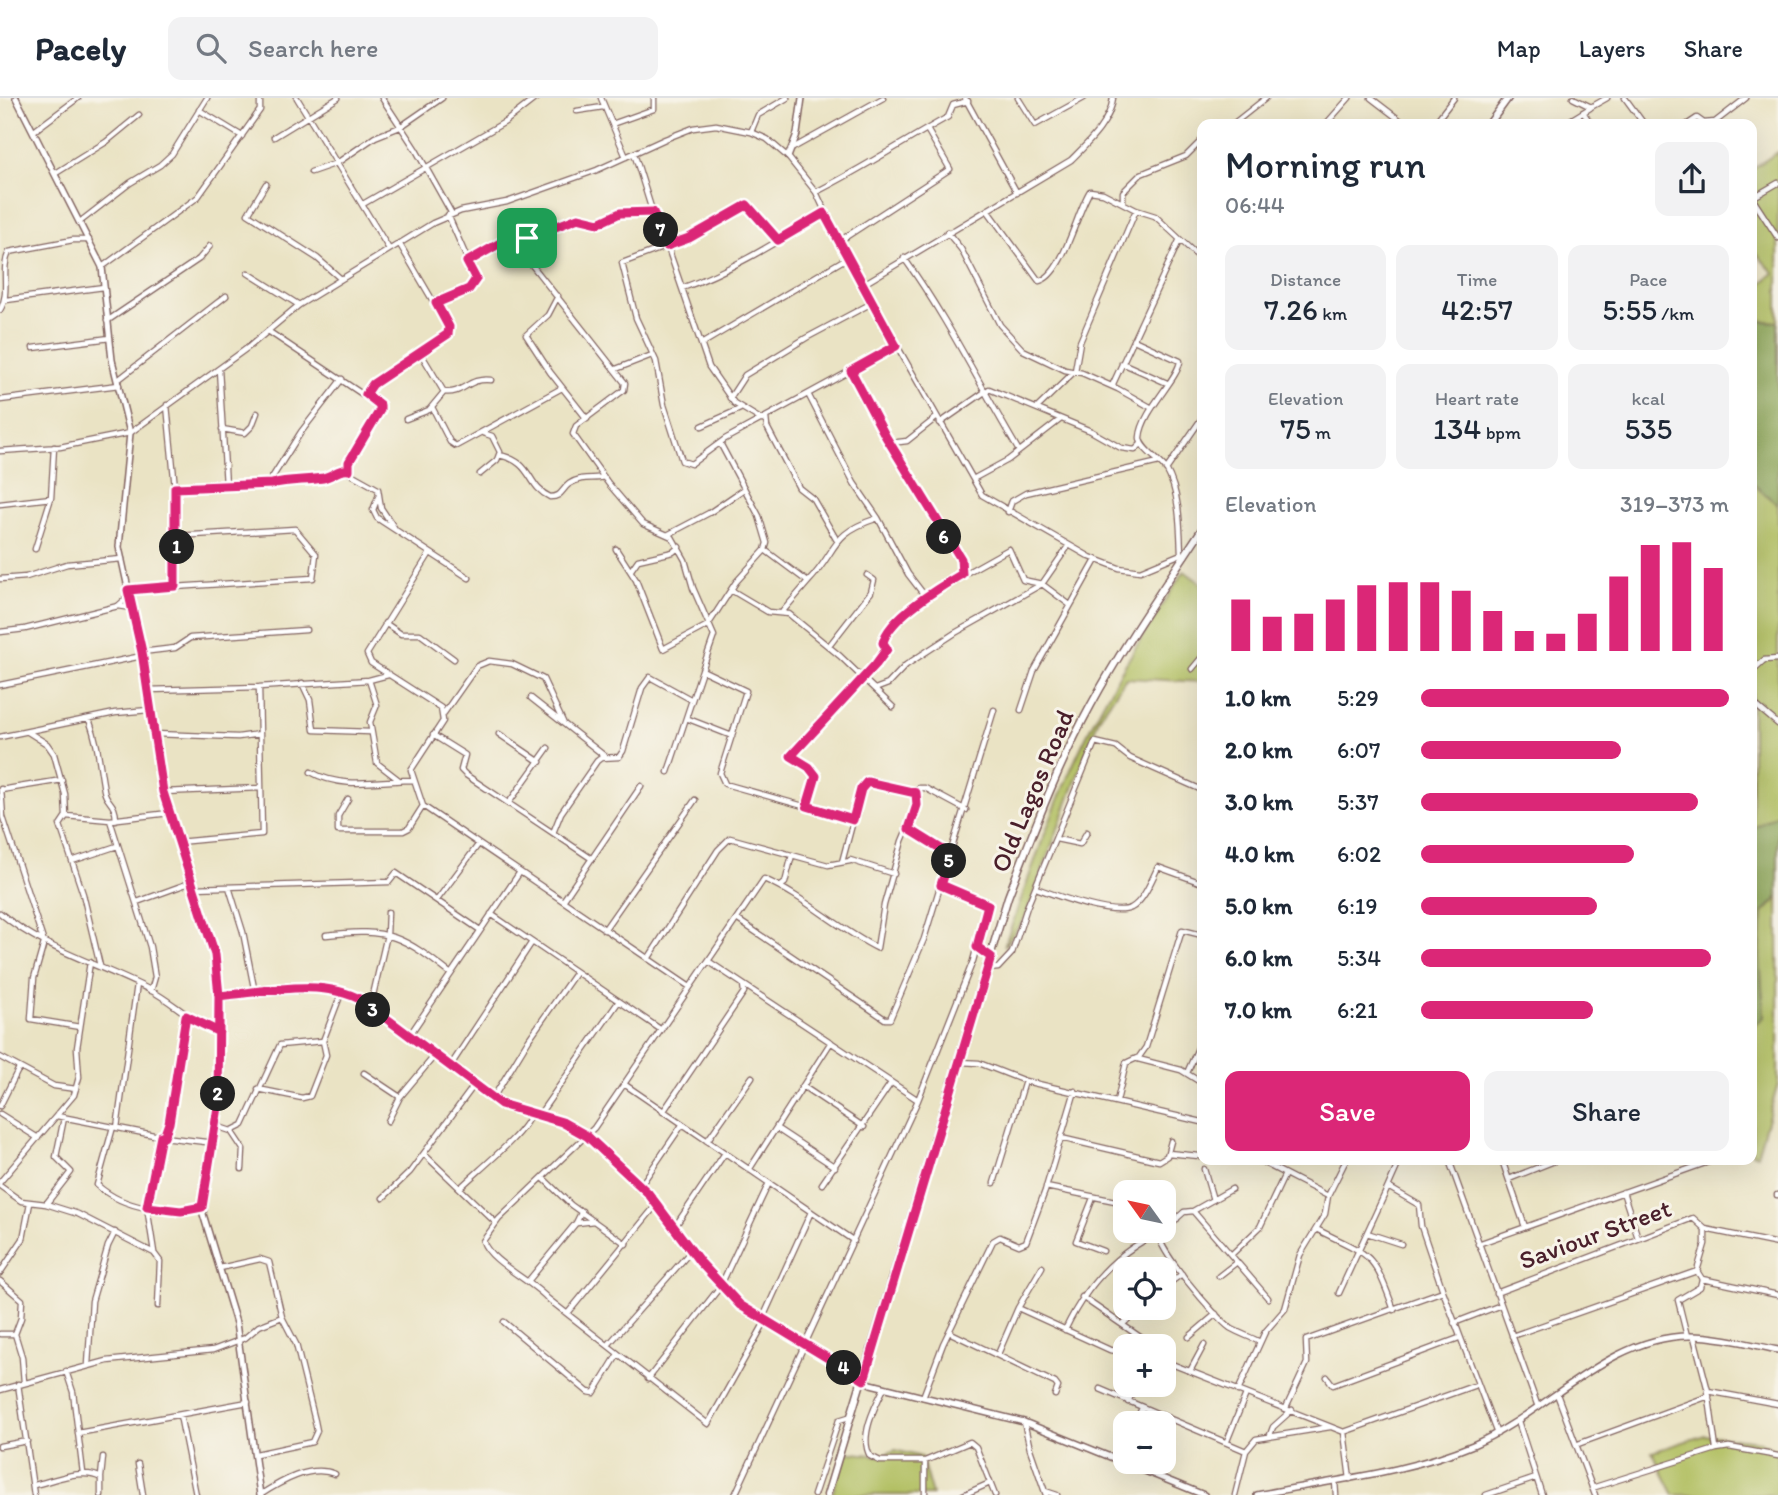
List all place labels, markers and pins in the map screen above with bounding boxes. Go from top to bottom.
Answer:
pin [497,208,557,268]
pin: 7 [644,212,678,248]
pin: 6 [926,520,962,555]
pin: 1 [160,530,194,564]
pin: 5 [932,844,967,878]
pin: 3 [356,992,390,1028]
pin: 2 [200,1076,235,1112]
pin: 4 [826,1350,862,1386]

